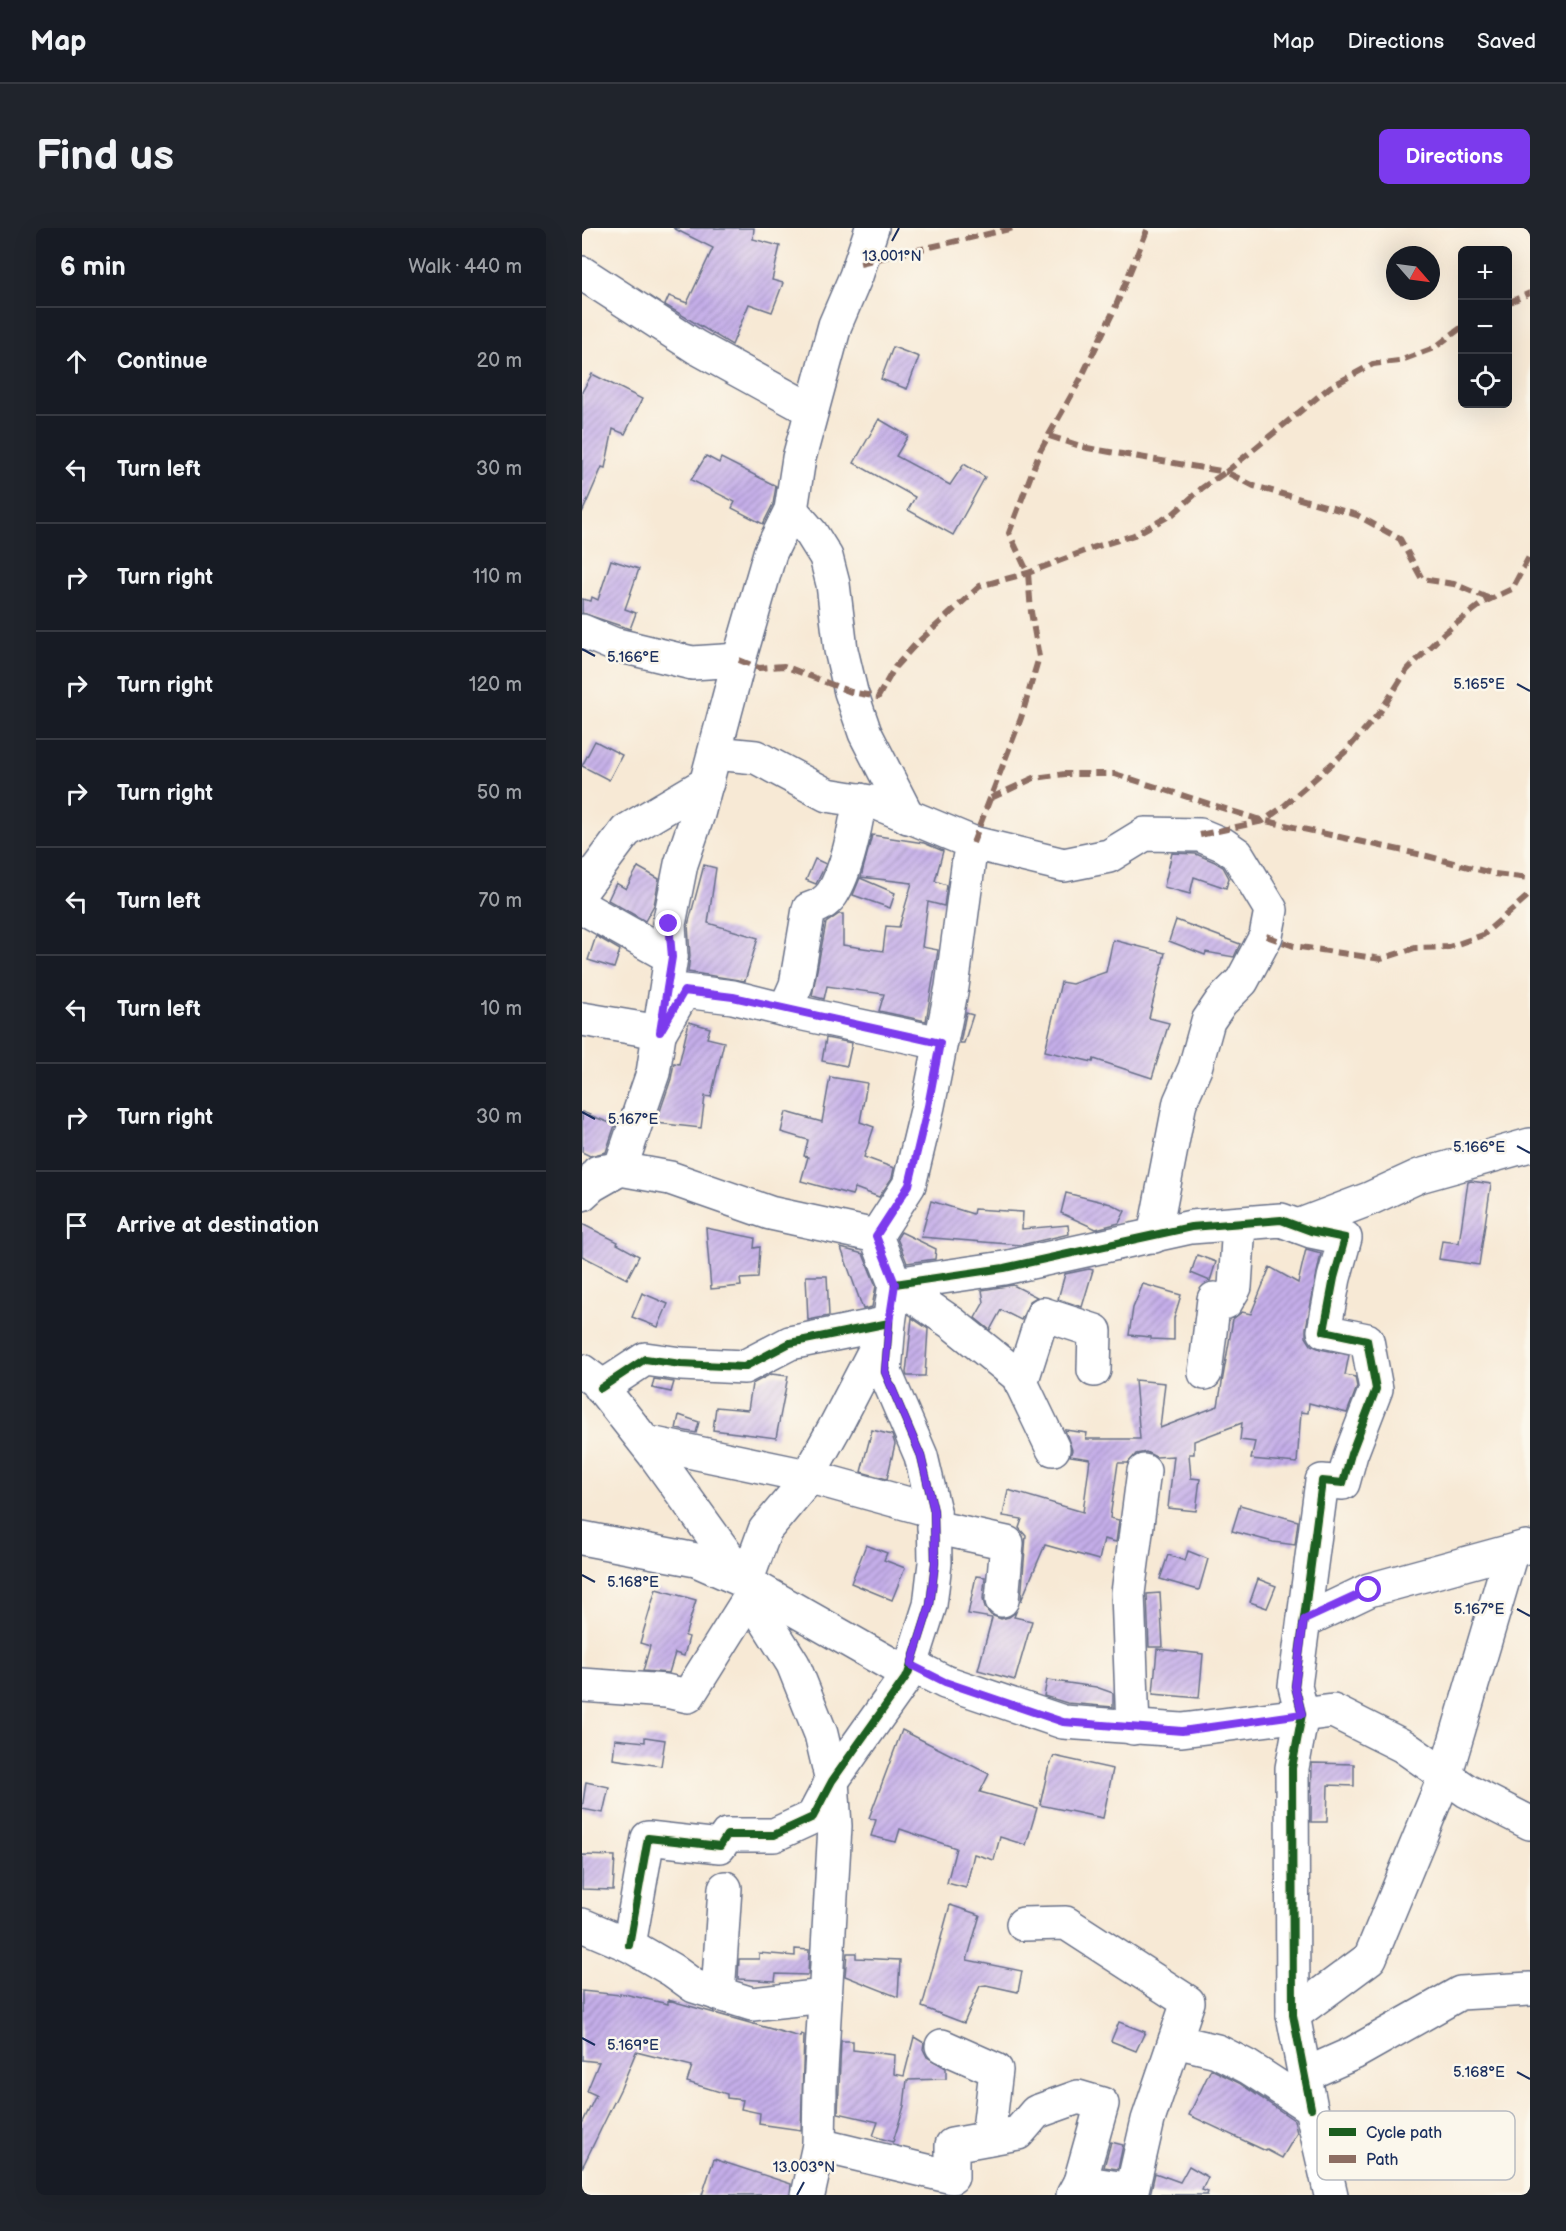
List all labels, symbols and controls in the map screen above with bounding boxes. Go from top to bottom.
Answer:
text: Map [30,25,86,58]
text: Map [1272,29,1315,54]
text: Directions [1348,29,1444,54]
text: Saved [1477,29,1536,54]
button: Directions [1379,129,1530,184]
text: Find us [36,131,174,182]
north arrow [1386,246,1440,300]
map controls [1458,246,1512,408]
button: + [1458,246,1512,300]
text: 13.001°N [862,247,922,266]
text: 6 min [60,252,126,283]
text: Walk · 440 m [408,255,522,279]
button: − [1458,300,1512,354]
icon: ahead [60,345,93,378]
text: Continue [117,348,207,375]
text: 20 m [477,349,522,373]
button: locate [1458,354,1512,408]
icon: left [60,453,93,486]
text: Turn left [117,456,201,483]
text: 30 m [476,457,522,481]
icon: right [60,561,93,594]
text: Turn right [117,564,213,591]
text: 110 m [473,565,522,589]
text: 5.166°E [607,648,659,667]
icon: right [60,669,93,702]
text: Turn right [117,672,213,699]
text: 120 m [469,673,522,697]
text: 5.165°E [1453,675,1505,694]
icon: right [60,777,93,810]
text: Turn right [117,780,213,807]
text: 50 m [477,781,522,805]
icon: left [60,885,93,918]
text: Turn left [117,888,201,915]
text: 70 m [478,889,522,913]
route end [655,910,681,936]
icon: left [60,993,93,1026]
text: Turn left [117,996,201,1023]
text: 10 m [481,997,522,1021]
icon: right [60,1101,93,1134]
text: Turn right [117,1104,213,1131]
text: 30 m [476,1105,522,1129]
text: 5.167°E [608,1110,658,1129]
text: 5.166°E [1453,1138,1505,1157]
icon: arrive [60,1209,93,1242]
text: Arrive at destination [117,1212,319,1239]
text: 5.168°E [607,1573,659,1592]
route start [1355,1576,1381,1602]
text: 5.167°E [1454,1600,1504,1619]
text: 5.169°E [607,2036,659,2055]
text: 5.168°E [1453,2063,1505,2082]
legend [1317,2111,1515,2180]
text: Cycle path [1366,2124,1442,2143]
text: Path [1366,2151,1398,2170]
text: 13.003°N [773,2158,835,2177]

